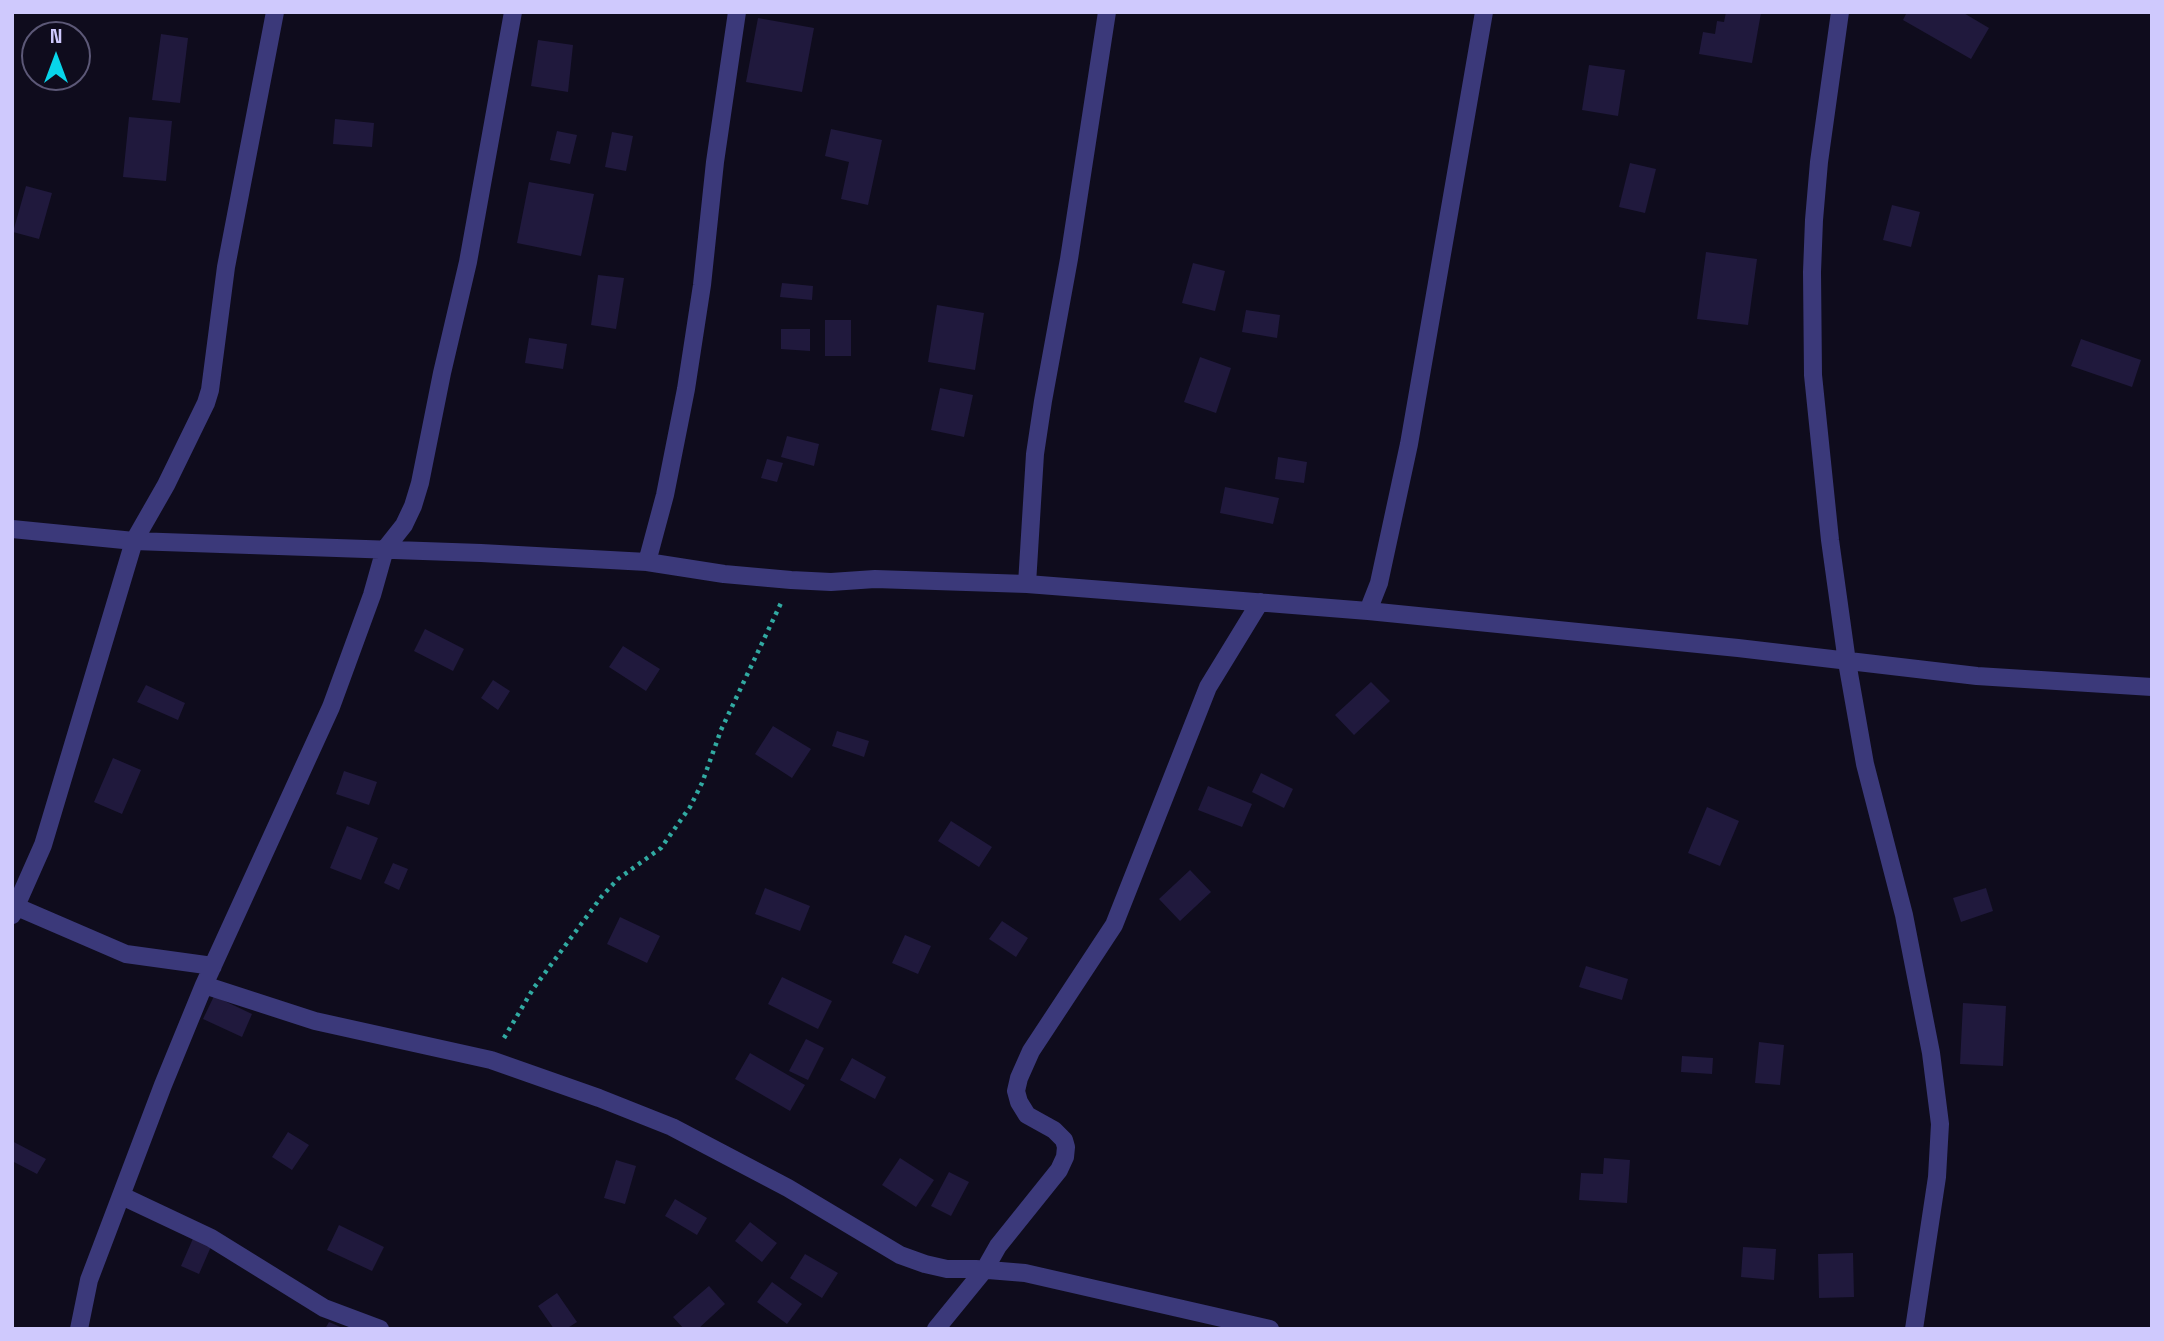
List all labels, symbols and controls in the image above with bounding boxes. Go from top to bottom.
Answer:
north arrow [21,21,91,91]
text: N [50,24,62,49]

